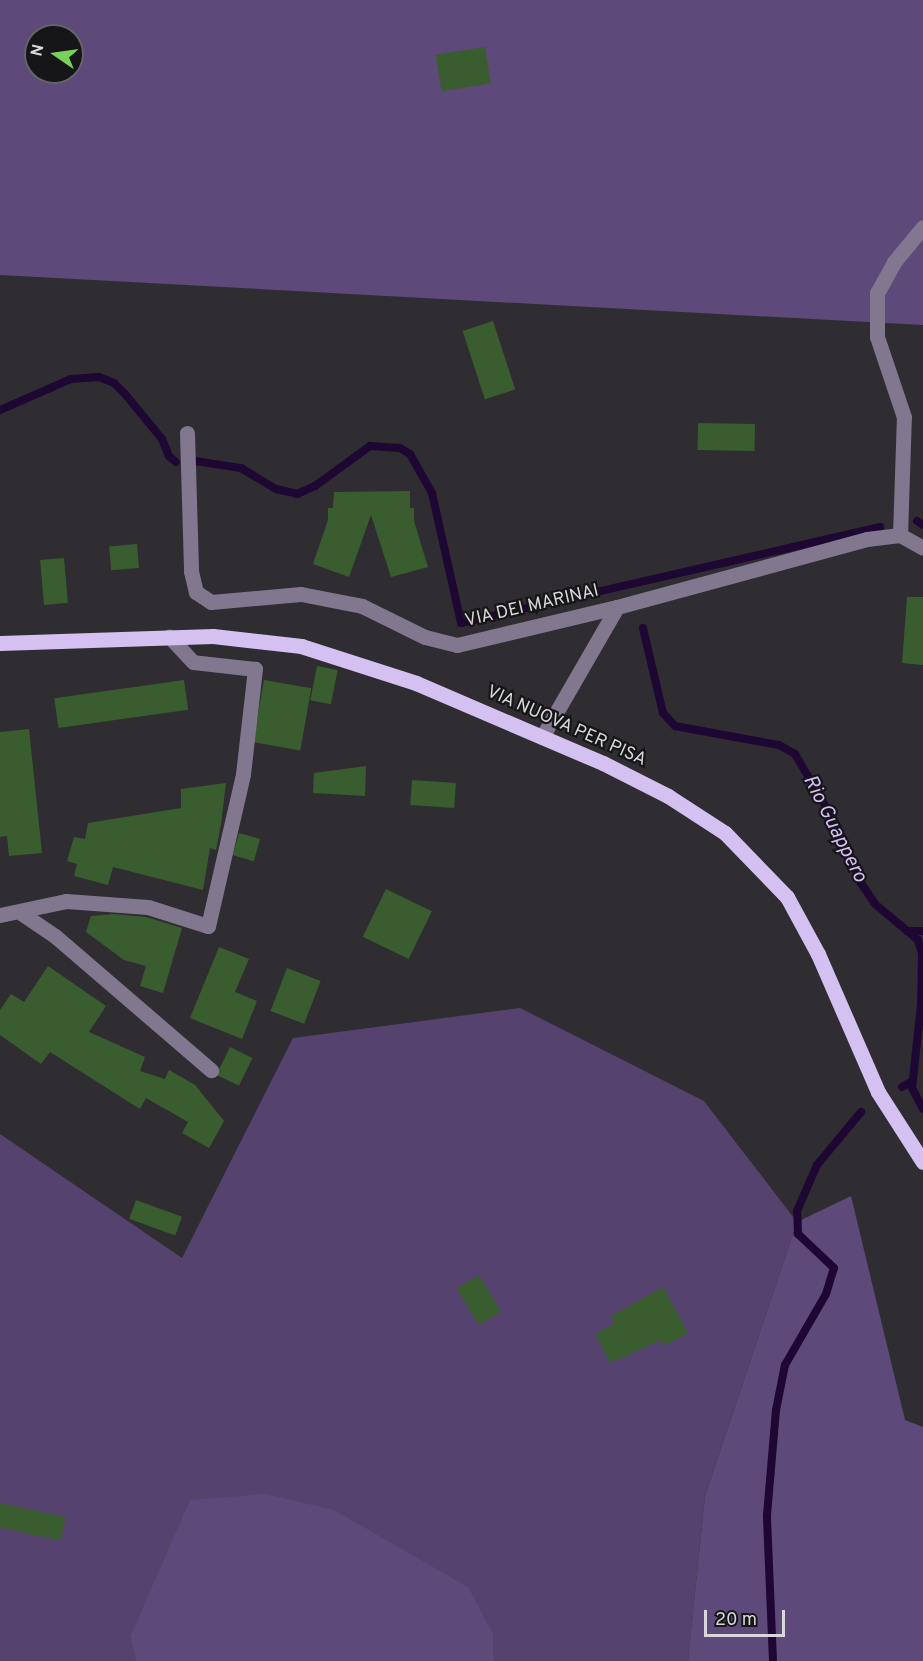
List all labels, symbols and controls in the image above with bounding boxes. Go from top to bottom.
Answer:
north arrow [24,24,84,84]
text: N [27,43,49,58]
street label: VIA DEI MARINAI [463,581,601,633]
street label: VIA NUOVA PER PISA [482,682,650,772]
water label: Rio Guappero [797,771,871,887]
scale bar [707,1598,788,1636]
text: 20 m [715,1609,757,1632]

